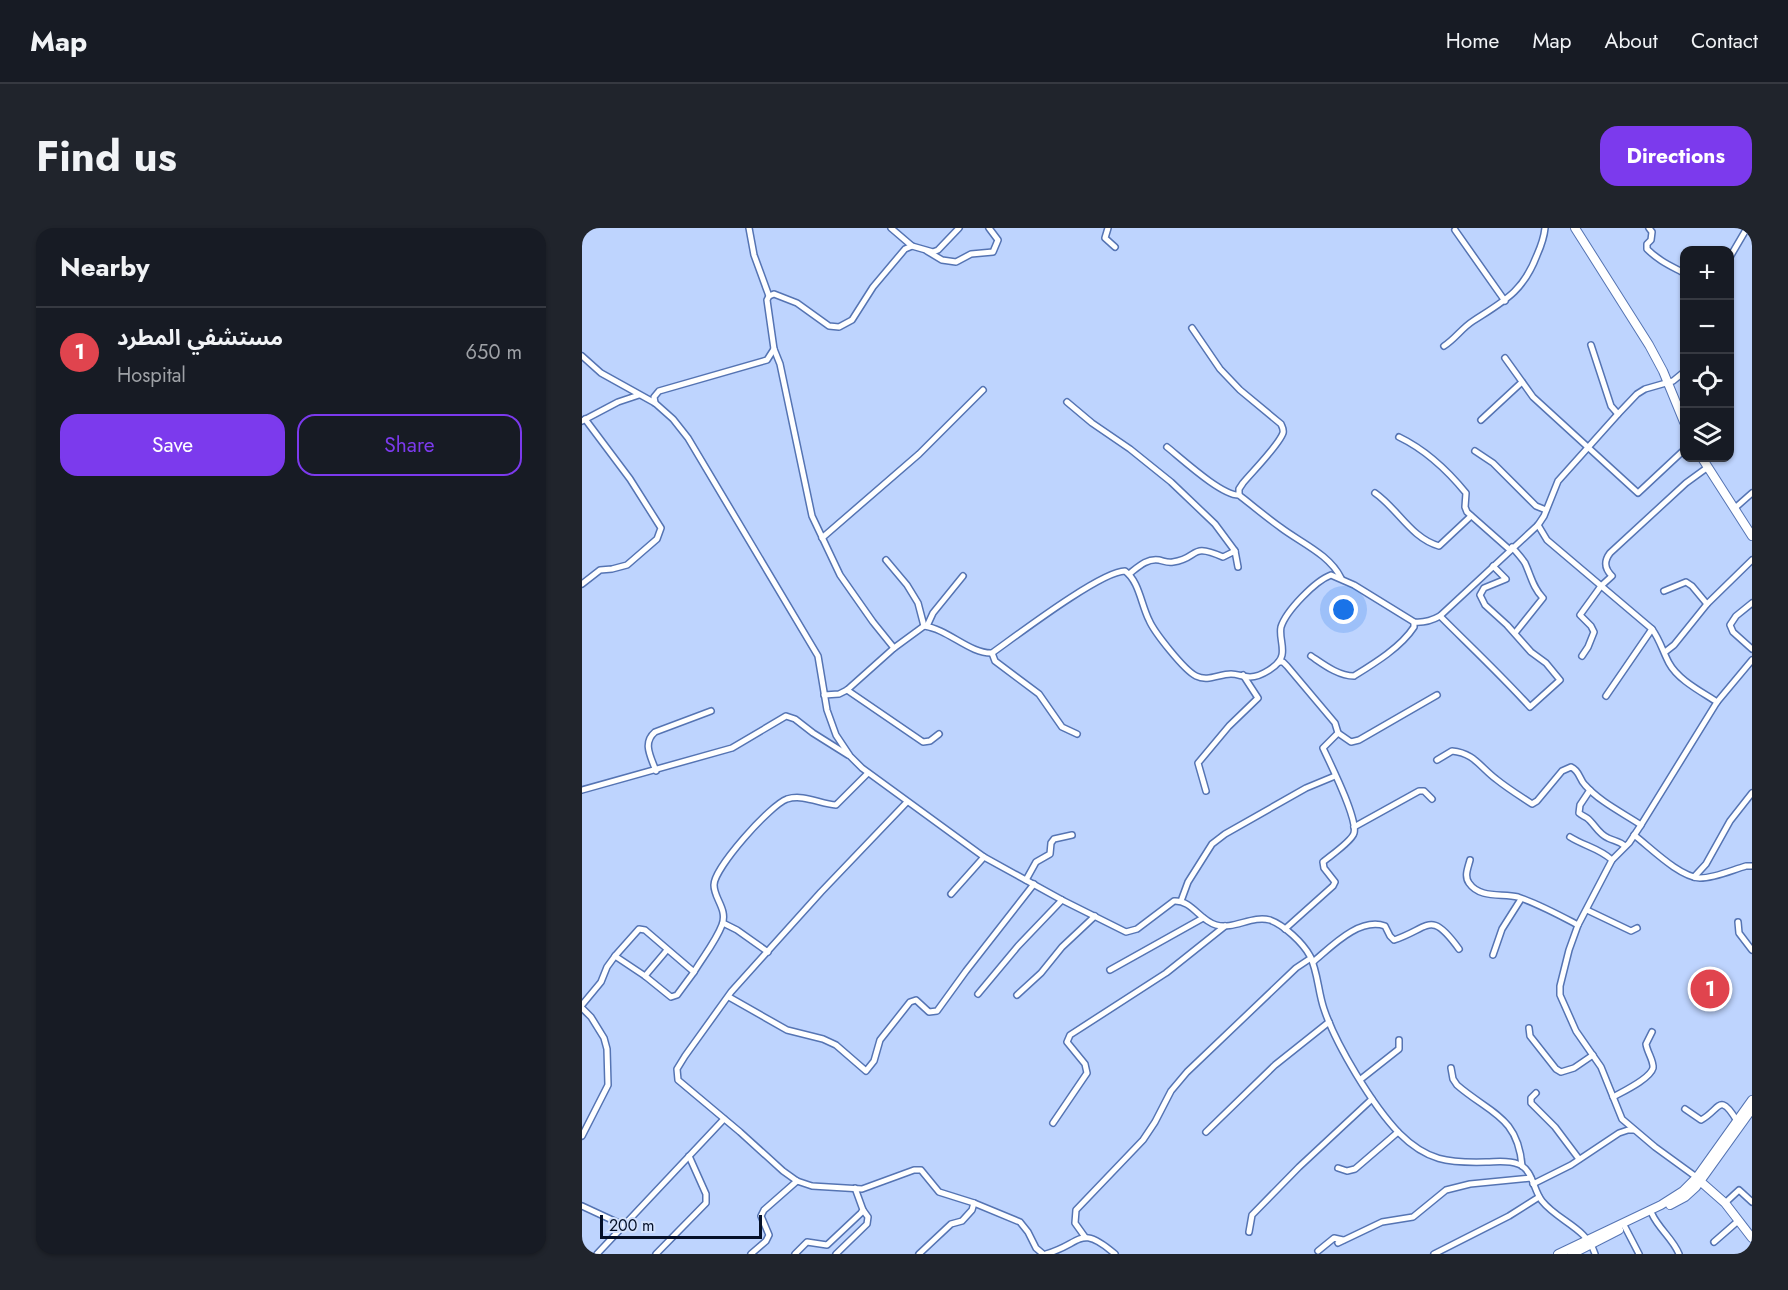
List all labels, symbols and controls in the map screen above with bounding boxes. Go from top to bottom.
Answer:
text: Map [30,21,87,62]
text: Home [1446,26,1499,56]
text: Map [1532,26,1572,56]
text: About [1605,26,1658,56]
text: Contact [1691,26,1758,56]
text: Find us [36,126,177,187]
button: Directions [1600,126,1752,186]
map controls [1680,246,1734,462]
button: + [1680,246,1734,300]
text: Nearby [60,248,149,286]
button: − [1680,300,1734,354]
text: مستشفي المطرد [117,321,283,353]
text: 1 [74,338,85,367]
text: 650 m [466,338,522,367]
button: locate [1680,354,1734,408]
text: Hospital [117,361,186,390]
button: layers [1680,408,1734,462]
button: Save [60,414,285,476]
button: Share [297,414,522,476]
your location [1329,595,1358,624]
pin: 1 [1690,966,1730,1011]
scale bar [600,1212,762,1240]
text: 200 m [609,1214,655,1237]

